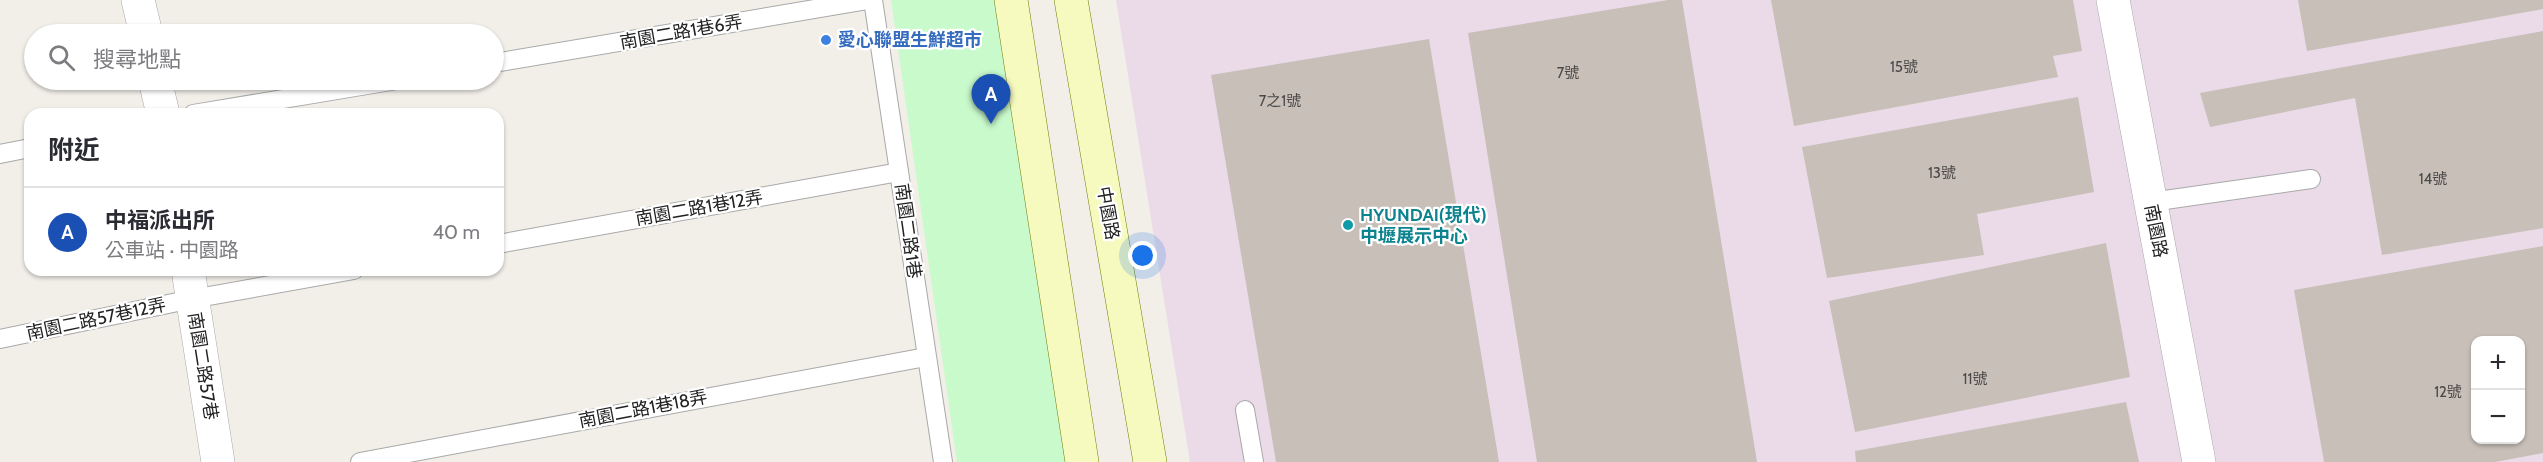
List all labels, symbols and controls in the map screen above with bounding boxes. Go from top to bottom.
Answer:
street label: 南園二路1巷6弄 [618,10,744,54]
search box [24,24,504,90]
place label: 愛心聯盟生鮮超市 [838,29,982,51]
marker: 愛心聯盟生鮮超市 [819,33,833,47]
icon: search [45,41,78,74]
text: 搜尋地點 [93,46,181,73]
house number: 15號 [1890,58,1918,76]
house number: 7號 [1557,64,1579,82]
pin: A [972,74,1010,124]
house number: 7之1號 [1259,92,1301,110]
text: 附近 [48,134,100,166]
house number: 13號 [1928,164,1956,182]
house number: 14號 [2419,170,2447,188]
street label: 南園二路1巷 [890,182,926,280]
street label: 中園路 [1092,185,1124,241]
street label: 南園二路1巷12弄 [633,186,765,230]
street label: 南園路 [2140,202,2172,260]
place label: HYUNDAI(現代) 中壢展示中心 [1360,204,1487,247]
text: 中福派出所 [105,207,215,234]
marker: HYUNDAI(現代) 中壢展示中心 [1341,218,1355,232]
text: A [61,220,74,244]
text: 40 m [432,220,480,244]
text: 公車站 · 中園路 [105,238,239,262]
your location [1128,241,1157,270]
street label: 南園二路57巷12弄 [24,293,168,345]
street label: 南園二路57巷 [184,311,222,421]
map controls [2471,336,2525,444]
button: + [2471,336,2525,390]
house number: 11號 [1963,370,1987,388]
house number: 12號 [2434,383,2462,401]
street label: 南園二路1巷18弄 [577,386,709,432]
button: − [2471,390,2525,444]

